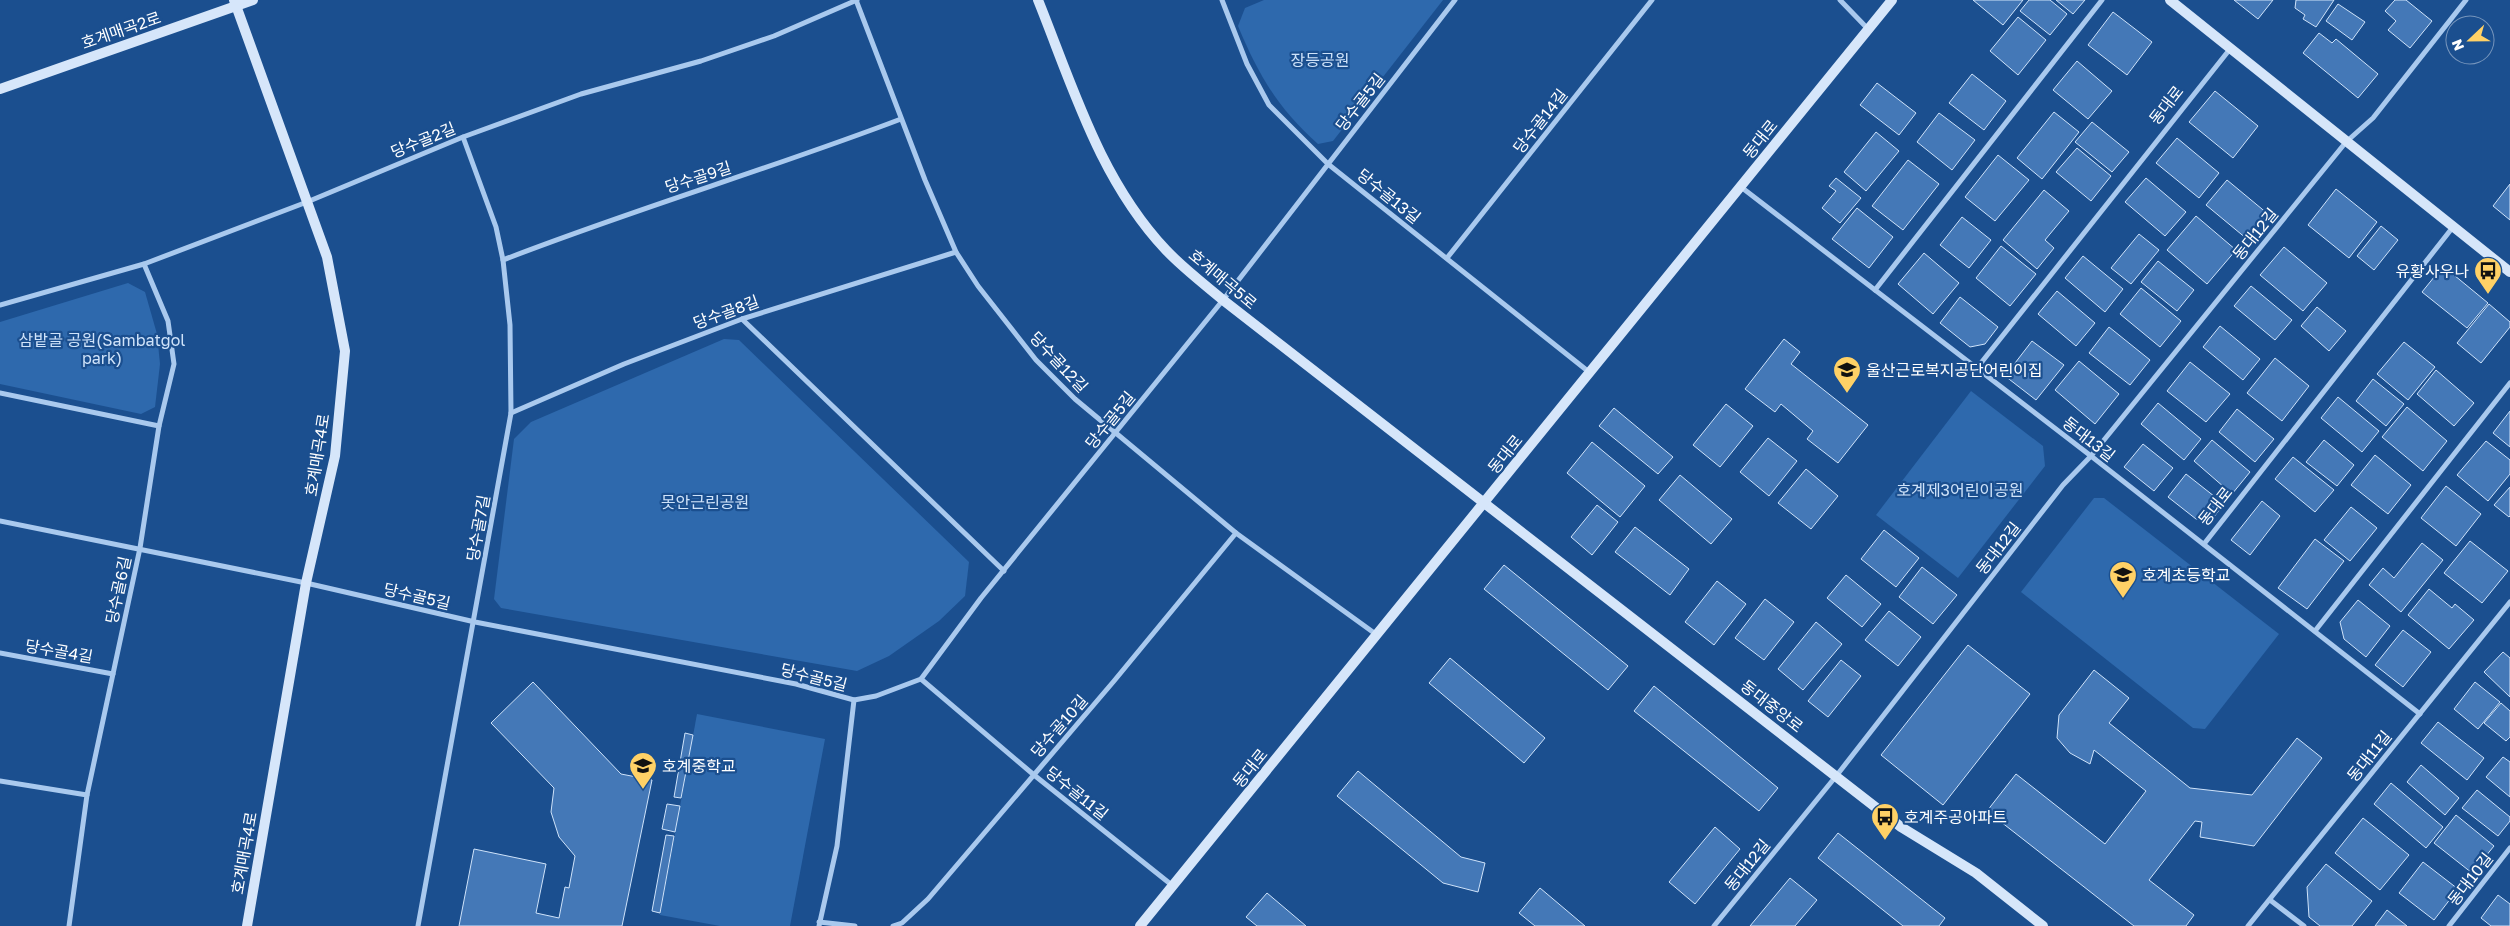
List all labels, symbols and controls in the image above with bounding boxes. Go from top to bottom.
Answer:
street label: 호계매곡2로 [79,7,164,53]
north arrow [2445,15,2495,65]
text: N [2448,37,2467,53]
park label: 장등공원 [1291,50,1349,70]
street label: 당수골5길 [1331,69,1389,135]
street label: 동대로 [2145,81,2188,129]
street label: 당수골14길 [1509,85,1571,157]
street label: 동대로 [1738,115,1782,162]
street label: 당수골2길 [388,118,458,162]
street label: 당수골9길 [662,157,734,197]
street label: 당수골13길 [1353,164,1425,228]
street label: 동대12길 [2228,204,2282,264]
street label: 호계매곡5로 [1185,245,1261,313]
bus stop icon: 유황사우나 [2473,256,2503,295]
place label: 유황사우나 [2395,261,2469,281]
street label: 당수골8길 [690,291,762,333]
street label: 당수골12길 [1026,327,1092,397]
park label: 삼밭골 공원(Sambatgol park) [19,330,185,368]
school or university icon: 울산근로복지공단어린이집 [1832,355,1862,394]
place label: 울산근로복지공단어린이집 [1866,360,2043,380]
street label: 당수골5길 [1081,387,1139,453]
street label: 호계매곡4로 [301,412,333,498]
street label: 동대13길 [2059,412,2119,466]
street label: 동대로 [1483,430,1527,477]
park label: 호계제3어린이공원 [1896,480,2024,500]
street label: 동대로 [2194,482,2237,530]
park label: 못안근린공원 [661,492,749,512]
street label: 당수골7길 [462,493,494,563]
street label: 동대12길 [1971,518,2025,578]
street label: 당수골6길 [101,554,135,626]
school or university icon: 호계초등학교 [2108,560,2138,599]
place label: 호계초등학교 [2142,565,2230,585]
street label: 당수골5길 [382,579,452,613]
street label: 당수골4길 [23,635,95,667]
street label: 당수골5길 [779,659,849,695]
street label: 동대중앙로 [1737,675,1807,737]
street label: 당수골10길 [1026,691,1092,761]
street label: 동대11길 [2342,727,2396,785]
street label: 동대로 [1228,744,1272,791]
school or university icon: 호계중학교 [628,751,658,790]
place label: 호계중학교 [662,756,736,776]
street label: 당수골11길 [1042,762,1112,824]
bus stop icon: 호계주공아파트 [1870,802,1900,841]
place label: 호계주공아파트 [1904,807,2007,827]
street label: 호계매곡4로 [227,810,261,896]
street label: 동대12길 [1720,835,1774,895]
street label: 동대10길 [2443,848,2497,910]

